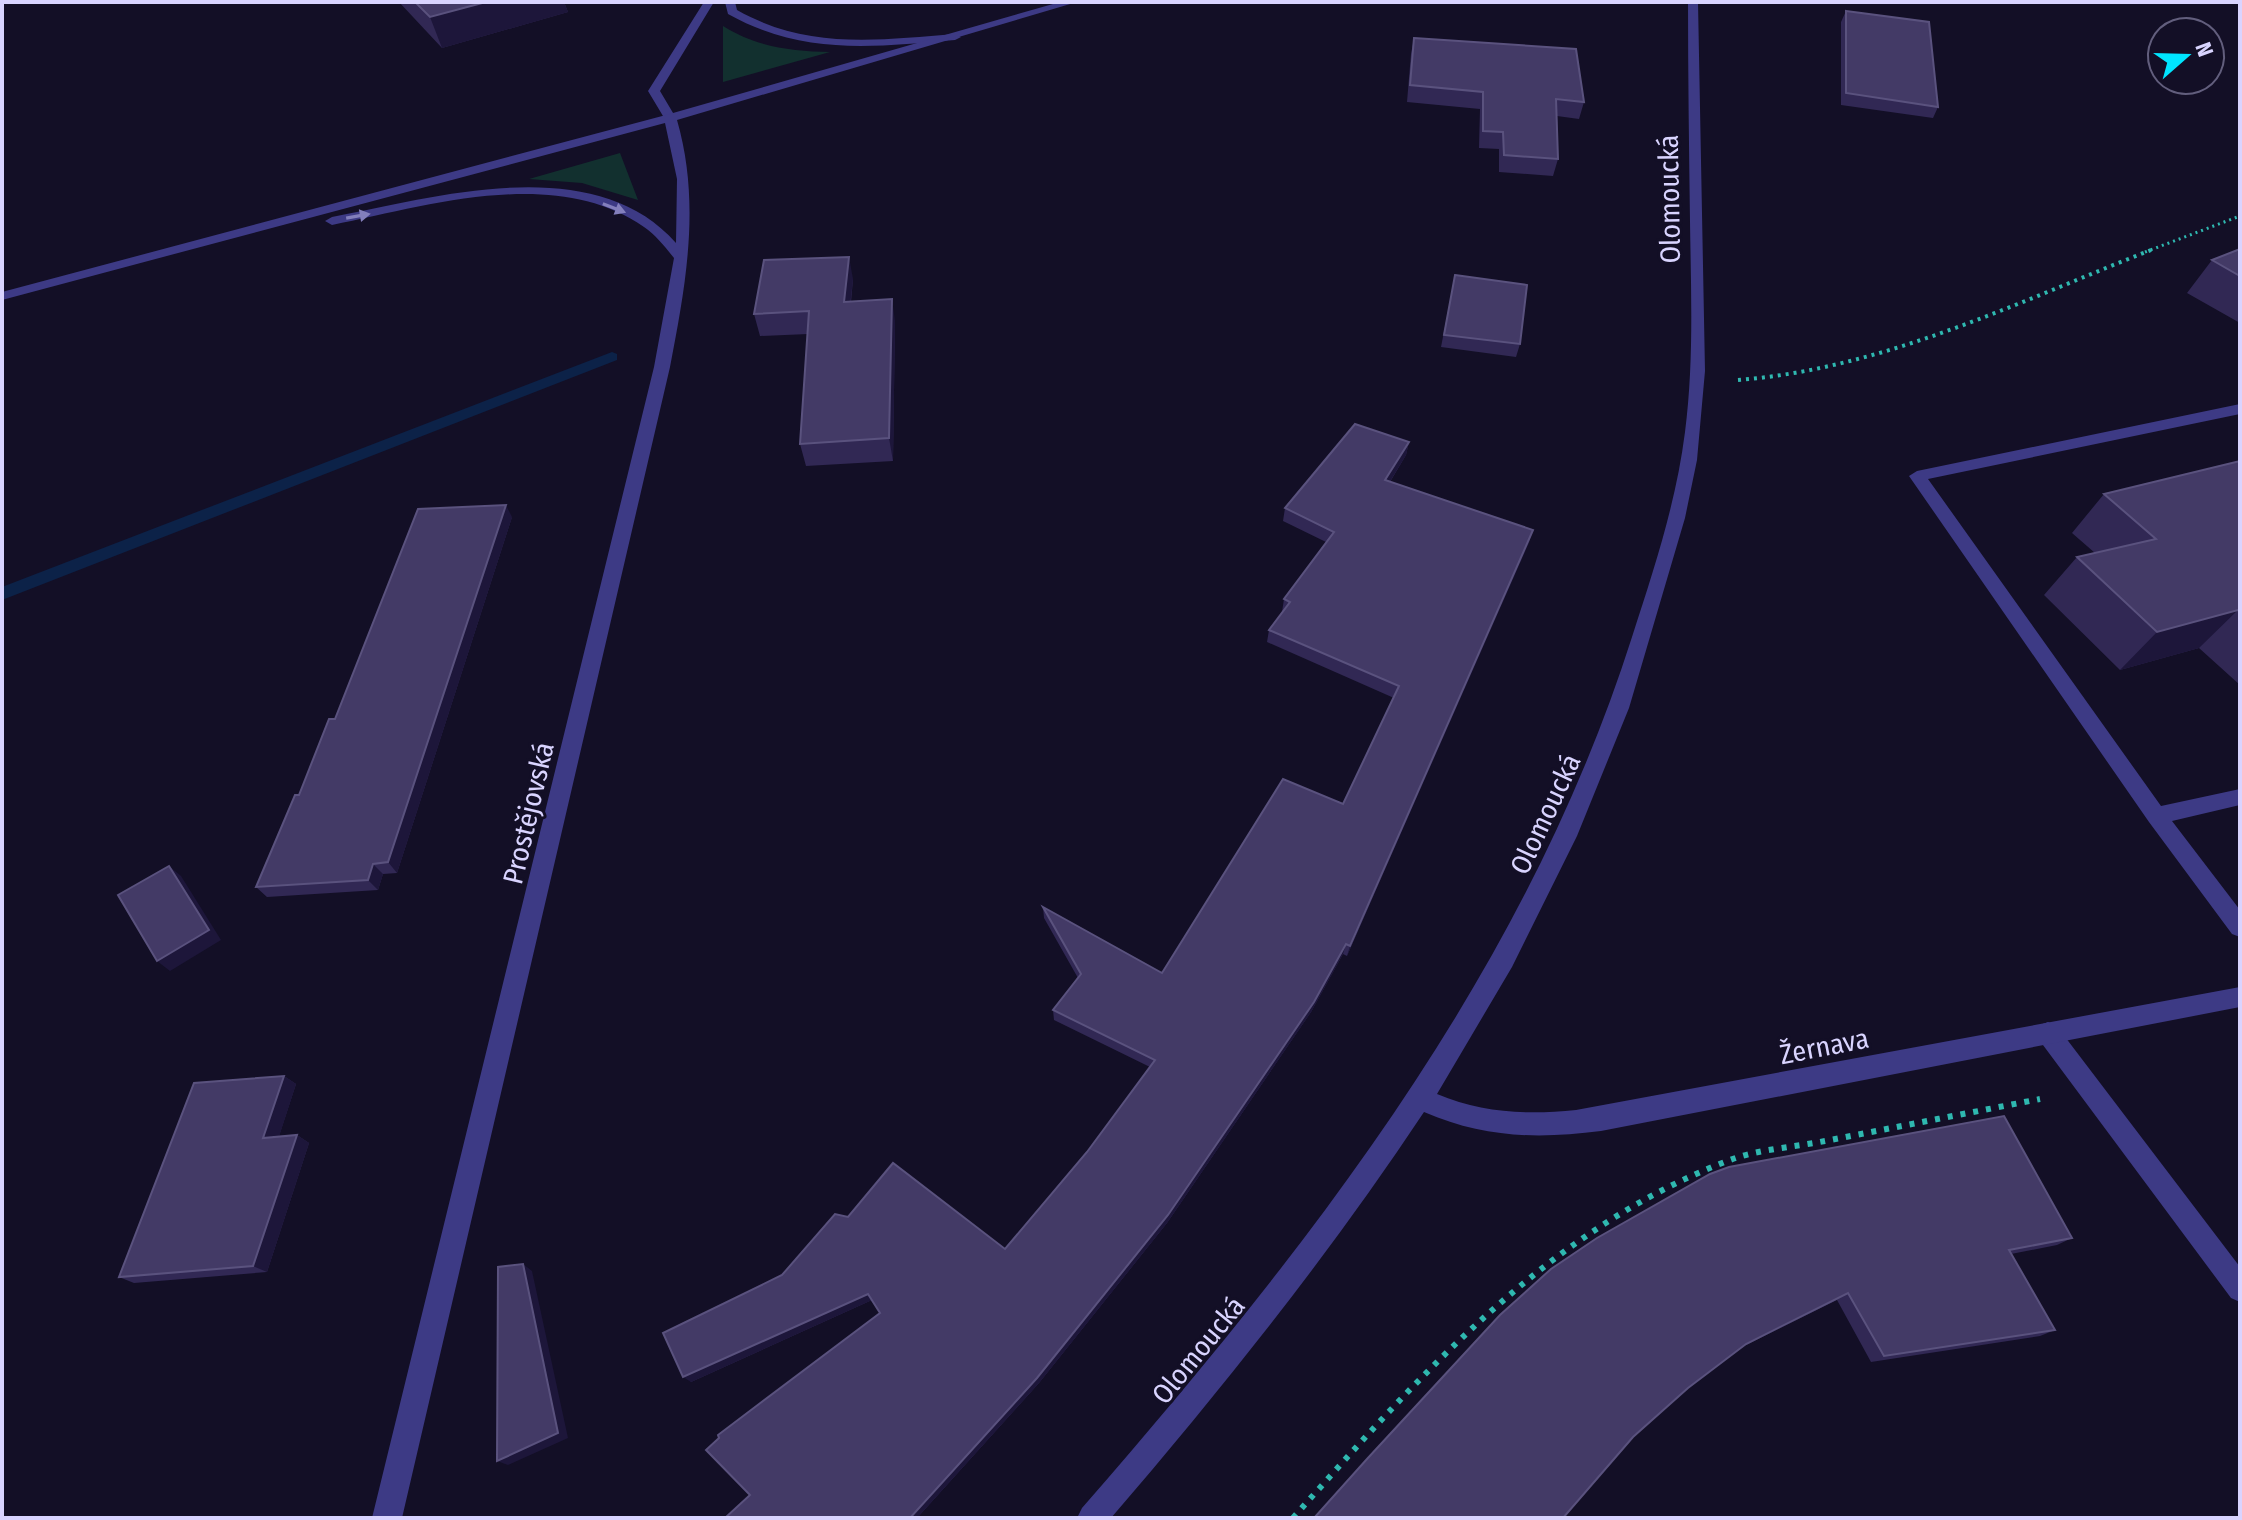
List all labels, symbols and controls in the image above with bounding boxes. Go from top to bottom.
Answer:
north arrow [2146,16,2226,96]
text: N [2189,39,2219,60]
street label: Olomoucká [1652,134,1687,264]
one-way arrow [602,202,626,215]
one-way arrow [345,210,370,222]
street label: Prostějovská [496,739,561,887]
street label: Olomoucká [1503,749,1588,880]
street label: Žernava [1777,1022,1871,1071]
street label: Olomoucká [1145,1290,1252,1411]

